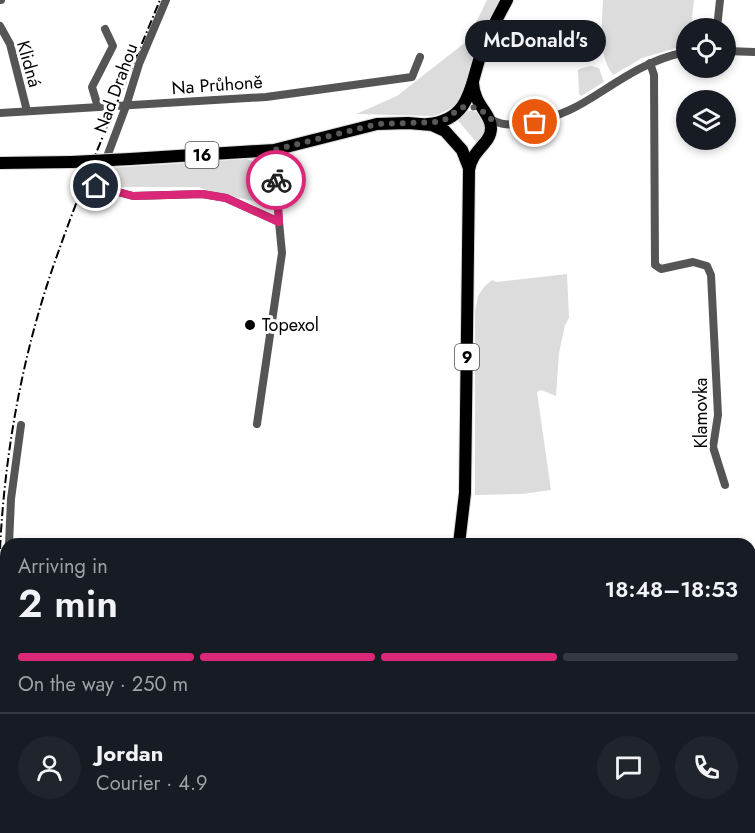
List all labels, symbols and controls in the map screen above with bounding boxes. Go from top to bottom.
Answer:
map controls [676,18,736,150]
button: locate [676,18,736,78]
callout: McDonald's [464,20,606,62]
text: McDonald's [483,26,588,55]
street label: Klidná [10,38,48,90]
street label: Nad Drahou [88,39,144,137]
street label: Na Průhoně [171,69,263,101]
button: layers [676,90,736,150]
pin [509,96,560,147]
icon: bag [518,105,551,138]
road number: 16 [186,142,218,168]
courier [246,150,306,210]
pin [70,160,121,211]
icon: bike [260,164,293,197]
icon: home [79,169,112,202]
place label: Topexol [262,312,319,338]
marker: Topexol [243,318,257,332]
road number: 9 [455,344,479,370]
street label: Klamovka [688,377,714,449]
text: Arriving in [18,552,108,581]
text: 18:48–18:53 [605,573,738,605]
text: 2 min [18,575,118,632]
text: On the way · 250 m [18,670,188,699]
button: person [18,736,81,799]
button: chat [597,736,660,799]
button: phone [675,736,738,799]
text: Jordan [96,737,163,769]
text: Courier · 4.9 [96,769,208,798]

